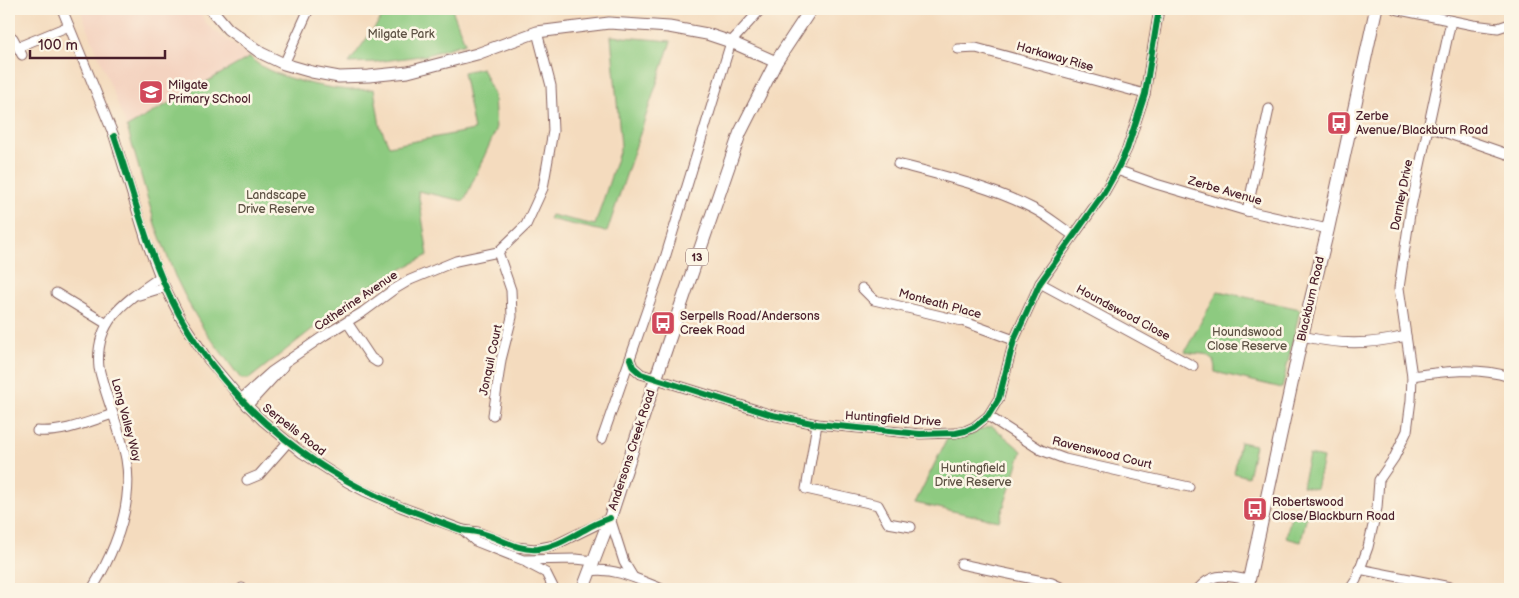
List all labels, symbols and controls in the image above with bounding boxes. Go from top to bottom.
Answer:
park label: Milgate Park [367,27,435,42]
scale bar [30,28,165,60]
text: 100 m [38,36,78,55]
street label: Harkaway Rise [1015,39,1095,75]
place label: Milgate Primary SChool [168,78,251,107]
school or university icon: Milgate Primary SChool [138,79,164,105]
place label: Zerbe Avenue/Blackburn Road [1355,109,1488,138]
bus stop icon: Zerbe Avenue/Blackburn Road [1326,110,1352,136]
street label: Darnley Drive [1388,158,1416,232]
street label: Zerbe Avenue [1185,173,1264,209]
park label: Landscape Drive Reserve [237,188,315,217]
road number: 13 [686,248,708,266]
street label: Blackburn Road [1294,255,1328,343]
street label: Catherine Avenue [311,268,401,334]
street label: Houndswood Close [1073,282,1173,344]
street label: Monteath Place [897,286,983,322]
place label: Serpells Road/Andersons Creek Road [680,309,820,338]
bus stop icon: Serpells Road/Andersons Creek Road [650,310,676,336]
street label: Jonquil Court [476,323,506,397]
park label: Houndswood Close Reserve [1207,325,1287,354]
street label: Long Valley Way [108,377,144,464]
street label: Andersons Creek Road [605,388,659,512]
street label: Serpells Road [259,401,329,459]
street label: Huntingfield Drive [844,408,942,430]
street label: Ravenswood Court [1050,433,1154,473]
park label: Huntingfield Drive Reserve [934,461,1012,490]
place label: Robertswood Close/Blackburn Road [1272,495,1395,524]
bus stop icon: Robertswood Close/Blackburn Road [1242,496,1268,522]

